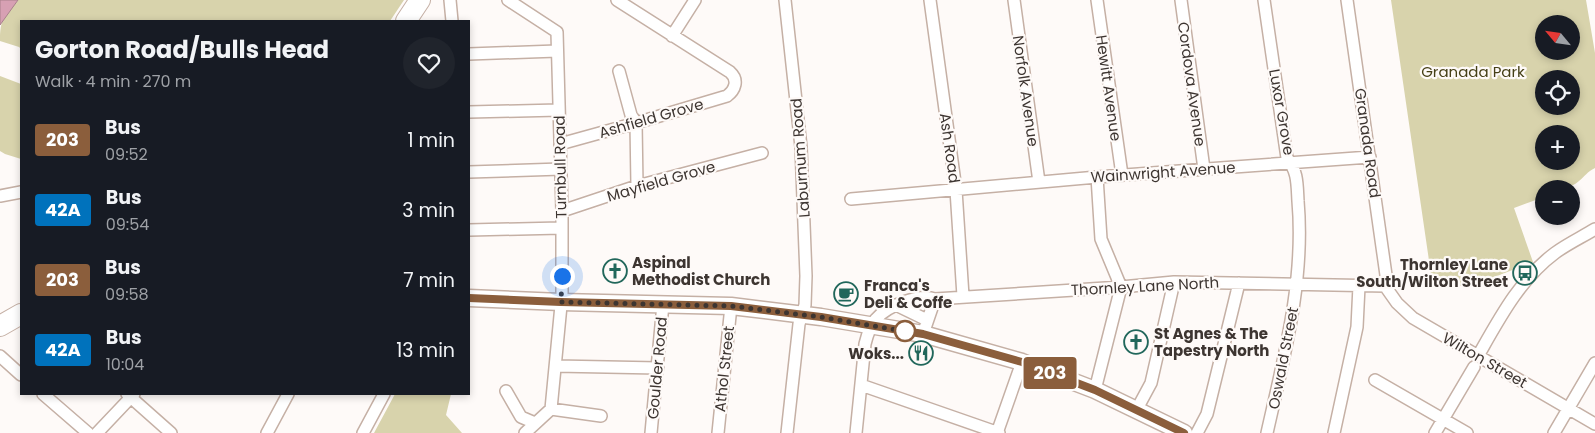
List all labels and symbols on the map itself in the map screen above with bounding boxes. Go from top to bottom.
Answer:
north arrow [1535,15,1580,60]
street label: Cordova Avenue [1173,20,1211,148]
street label: Norfolk Avenue [1008,34,1044,148]
street label: Hewitt Avenue [1091,34,1127,142]
park label: Granada Park [1421,61,1525,82]
street label: Luxor Grove [1264,67,1300,157]
street label: Granada Road [1350,87,1386,199]
street label: Ashfield Grove [596,93,706,143]
street label: Laburnum Road [785,98,815,218]
street label: Ash Road [935,112,965,184]
street label: Turnbull Road [549,115,571,219]
street label: Mayfield Grove [604,155,718,207]
street label: Wainwright Avenue [1090,156,1236,188]
place label: Aspinal Methodist Church [632,252,770,290]
place label: Thornley Lane South/Wilton Street [1356,254,1508,292]
church icon: Aspinal Methodist Church [602,258,628,284]
bus stop icon: Thornley Lane South/Wilton Street [1512,260,1538,286]
your location [550,264,575,289]
street label: Thornley Lane North [1070,272,1220,300]
place label: Franca's Deli & Coffe [864,275,952,313]
cafe icon: Franca's Deli & Coffe [833,281,859,307]
street label: Oswald Street [1263,305,1303,411]
street label: Goulder Road [642,316,672,420]
unlabelled marker [894,320,916,342]
place label: St Agnes & The Tapestry North [1154,323,1269,361]
street label: Athol Street [709,325,739,413]
street label: Wilton Street [1439,327,1531,393]
church icon: St Agnes & The Tapestry North [1123,329,1149,355]
restaurant icon: Woks... [908,340,934,366]
place label: Woks... [848,343,904,364]
line badge: 203 [1021,357,1079,389]

